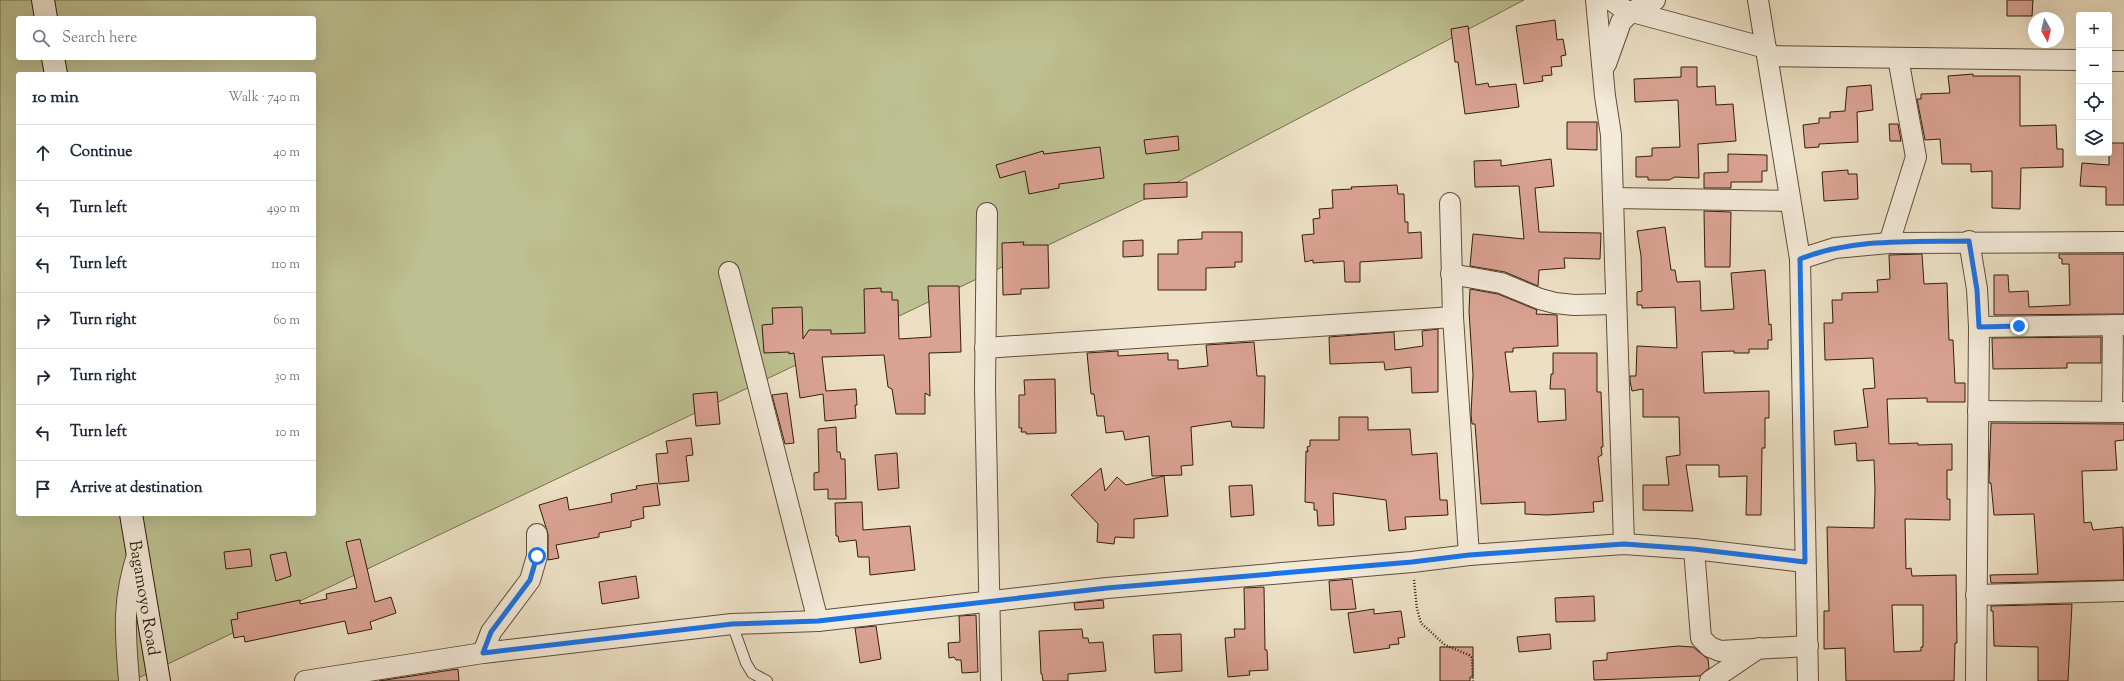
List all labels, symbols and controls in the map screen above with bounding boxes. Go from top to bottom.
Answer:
north arrow [2028,12,2064,48]
map controls [2076,12,2112,156]
button: + [2076,12,2112,48]
search box [16,16,316,60]
icon: search [30,27,52,49]
text: Search here [62,28,137,49]
button: − [2076,48,2112,84]
button: locate [2076,84,2112,120]
text: 10 min [32,86,79,110]
text: Walk · 740 m [228,89,300,107]
button: layers [2076,120,2112,156]
icon: ahead [32,142,54,164]
text: Continue [70,142,132,163]
text: 40 m [273,144,300,162]
icon: left [32,198,54,220]
text: Turn left [70,198,127,219]
text: 490 m [267,200,300,218]
icon: left [32,254,54,276]
text: Turn left [70,254,127,275]
text: 110 m [271,256,300,274]
icon: right [32,310,54,332]
text: Turn right [70,310,136,331]
text: 60 m [273,312,300,330]
route end [2010,317,2028,335]
icon: right [32,366,54,388]
text: Turn right [70,366,136,387]
text: 30 m [274,368,300,386]
icon: left [32,422,54,444]
text: Turn left [70,422,127,443]
text: 10 m [275,424,300,442]
icon: arrive [32,478,54,500]
text: Arrive at destination [70,478,203,499]
street label: Bagamoyo Road [122,539,165,658]
route start [528,547,546,565]

